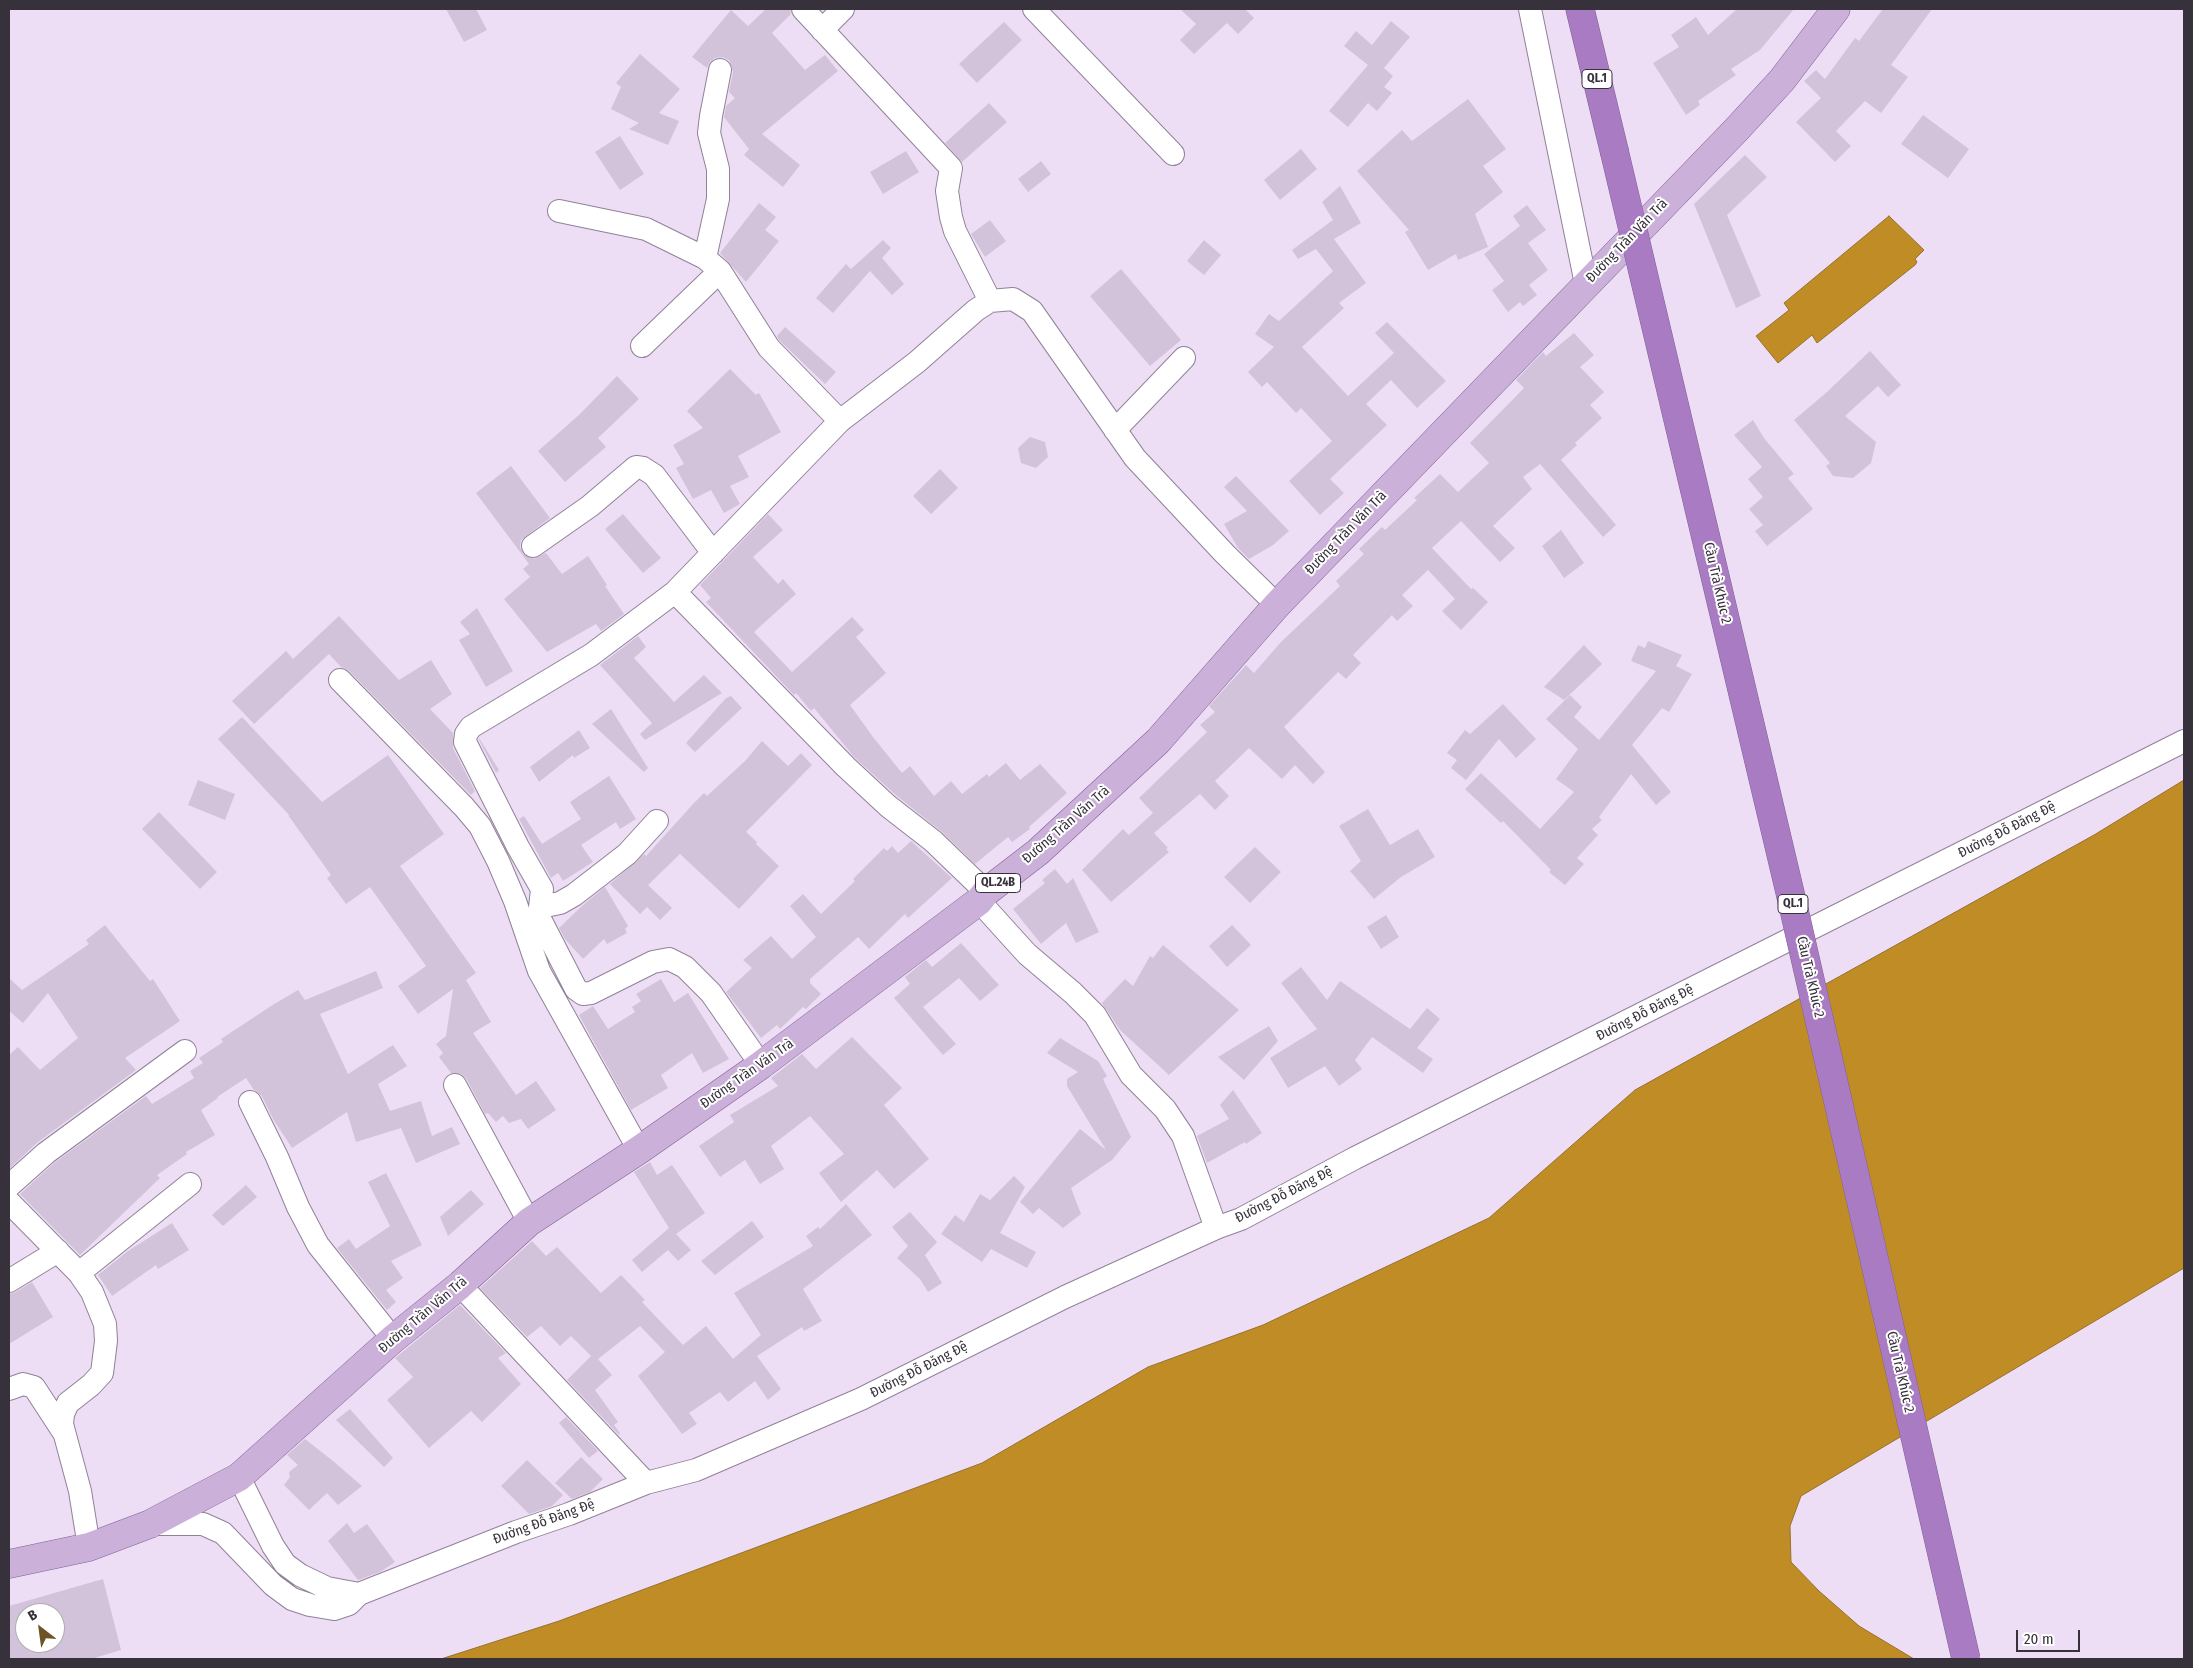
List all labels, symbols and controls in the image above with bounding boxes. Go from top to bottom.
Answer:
road number: QL.1 [1582,70,1612,88]
street label: Đường Trần Văn Trà [1583,196,1671,286]
street label: Đường Trần Văn Trà [1302,488,1390,578]
street label: Cầu Trà Khúc 2 [1700,541,1734,625]
street label: Đường Trần Văn Trà [1019,783,1113,867]
street label: Đường Đỗ Đăng Đệ [1956,798,2058,862]
road number: QL.24B [976,874,1020,892]
road number: QL.1 [1778,894,1808,914]
street label: Cầu Trà Khúc 2 [1793,935,1827,1019]
street label: Đường Đỗ Đăng Đệ [1594,981,1696,1045]
street label: Đường Trần Văn Trà [697,1036,797,1112]
street label: Đường Đỗ Đăng Đệ [1233,1163,1335,1227]
street label: Đường Trần Văn Trà [375,1273,471,1357]
street label: Cầu Trà Khúc 2 [1883,1330,1917,1414]
street label: Đường Đỗ Đăng Đệ [868,1338,970,1402]
street label: Đường Đỗ Đăng Đệ [491,1496,597,1548]
north arrow [15,1603,65,1653]
text: B [25,1606,40,1625]
scale bar [2018,1620,2082,1652]
text: 20 m [2024,1630,2054,1648]

